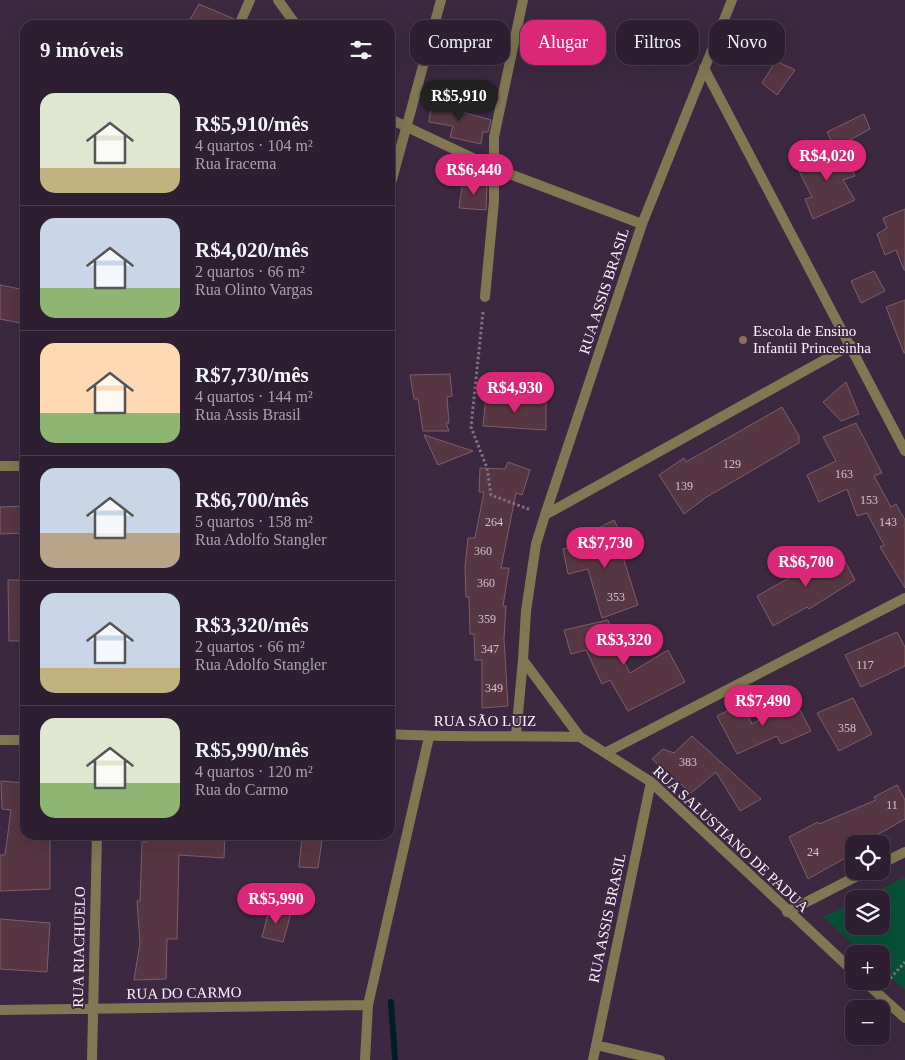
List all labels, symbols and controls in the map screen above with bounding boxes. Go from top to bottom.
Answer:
chip: Comprar [410,20,510,65]
chip: Alugar [520,20,606,65]
chip: Filtros [616,20,699,65]
chip: Novo [709,20,785,65]
icon: filters [347,36,375,64]
text: 9 imóveis [40,38,123,62]
pin: R$5,910 [413,80,505,122]
text: R$5,910 [431,87,487,104]
text: R$5,910/mês [195,112,309,136]
icon: home [80,113,140,173]
text: 4 quartos · 104 m² [195,137,313,154]
pin: R$4,020 [781,140,873,182]
text: R$4,020 [799,147,855,164]
pin: R$6,440 [428,154,520,196]
text: Rua Iracema [195,155,276,172]
text: R$6,440 [446,161,502,178]
street label: RUA ASSIS BRASIL [576,226,632,356]
icon: home [80,238,140,298]
text: R$4,020/mês [195,238,309,262]
text: 2 quartos · 66 m² [195,263,305,280]
text: Rua Olinto Vargas [195,281,313,298]
place label: Escola de Ensino Infantil Princesinha [753,323,871,356]
marker: Escola de Ensino Infantil Princesinha [737,334,749,346]
icon: home [80,363,140,423]
text: R$7,730/mês [195,363,309,387]
pin: R$4,930 [469,372,561,414]
text: R$4,930 [487,379,543,396]
text: 4 quartos · 144 m² [195,388,313,405]
text: Rua Assis Brasil [195,406,301,423]
house number: 129 [723,457,741,471]
house number: 163 [835,467,853,481]
house number: 139 [675,479,693,493]
icon: home [80,488,140,548]
text: R$6,700/mês [195,488,309,512]
house number: 153 [860,493,878,507]
text: 5 quartos · 158 m² [195,513,313,530]
house number: 264 [485,515,503,529]
house number: 143 [879,515,897,529]
pin: R$7,730 [559,526,651,569]
text: Rua Adolfo Stangler [195,531,327,548]
text: R$7,730 [577,534,633,551]
house number: 360 [474,544,492,558]
pin: R$6,700 [760,546,852,588]
text: R$6,700 [778,553,834,570]
house number: 360 [477,576,495,590]
house number: 353 [607,590,625,604]
house number: 359 [478,612,496,626]
icon: home [80,613,140,673]
text: R$3,320/mês [195,613,309,637]
pin: R$3,320 [578,624,670,666]
text: R$3,320 [596,631,652,648]
text: 2 quartos · 66 m² [195,638,305,655]
house number: 347 [481,642,499,656]
text: Rua Adolfo Stangler [195,656,327,673]
house number: 117 [856,658,874,672]
house number: 349 [485,681,503,695]
pin: R$7,490 [717,684,809,727]
text: R$7,490 [735,692,791,709]
street label: RUA SÃO LUIZ [434,713,536,729]
house number: 358 [838,721,856,735]
icon: home [80,738,140,798]
text: R$5,990/mês [195,738,309,762]
house number: 383 [679,755,697,769]
text: 4 quartos · 120 m² [195,763,313,780]
street label: RUA SALUSTIANO DE PADUA [650,763,812,915]
text: Rua do Carmo [195,781,288,798]
house number: 11 [886,798,898,812]
map controls [845,835,890,1045]
button: locate [845,835,890,880]
house number: 24 [807,845,819,859]
street label: RUA ASSIS BRASIL [585,852,629,984]
pin: R$5,990 [230,882,322,925]
street label: RUA RIACHUELO [70,886,88,1008]
text: R$5,990 [248,890,304,907]
button: layers [845,890,890,935]
button: + [845,945,890,990]
street label: RUA DO CARMO [126,984,242,1002]
button: − [845,1000,890,1045]

